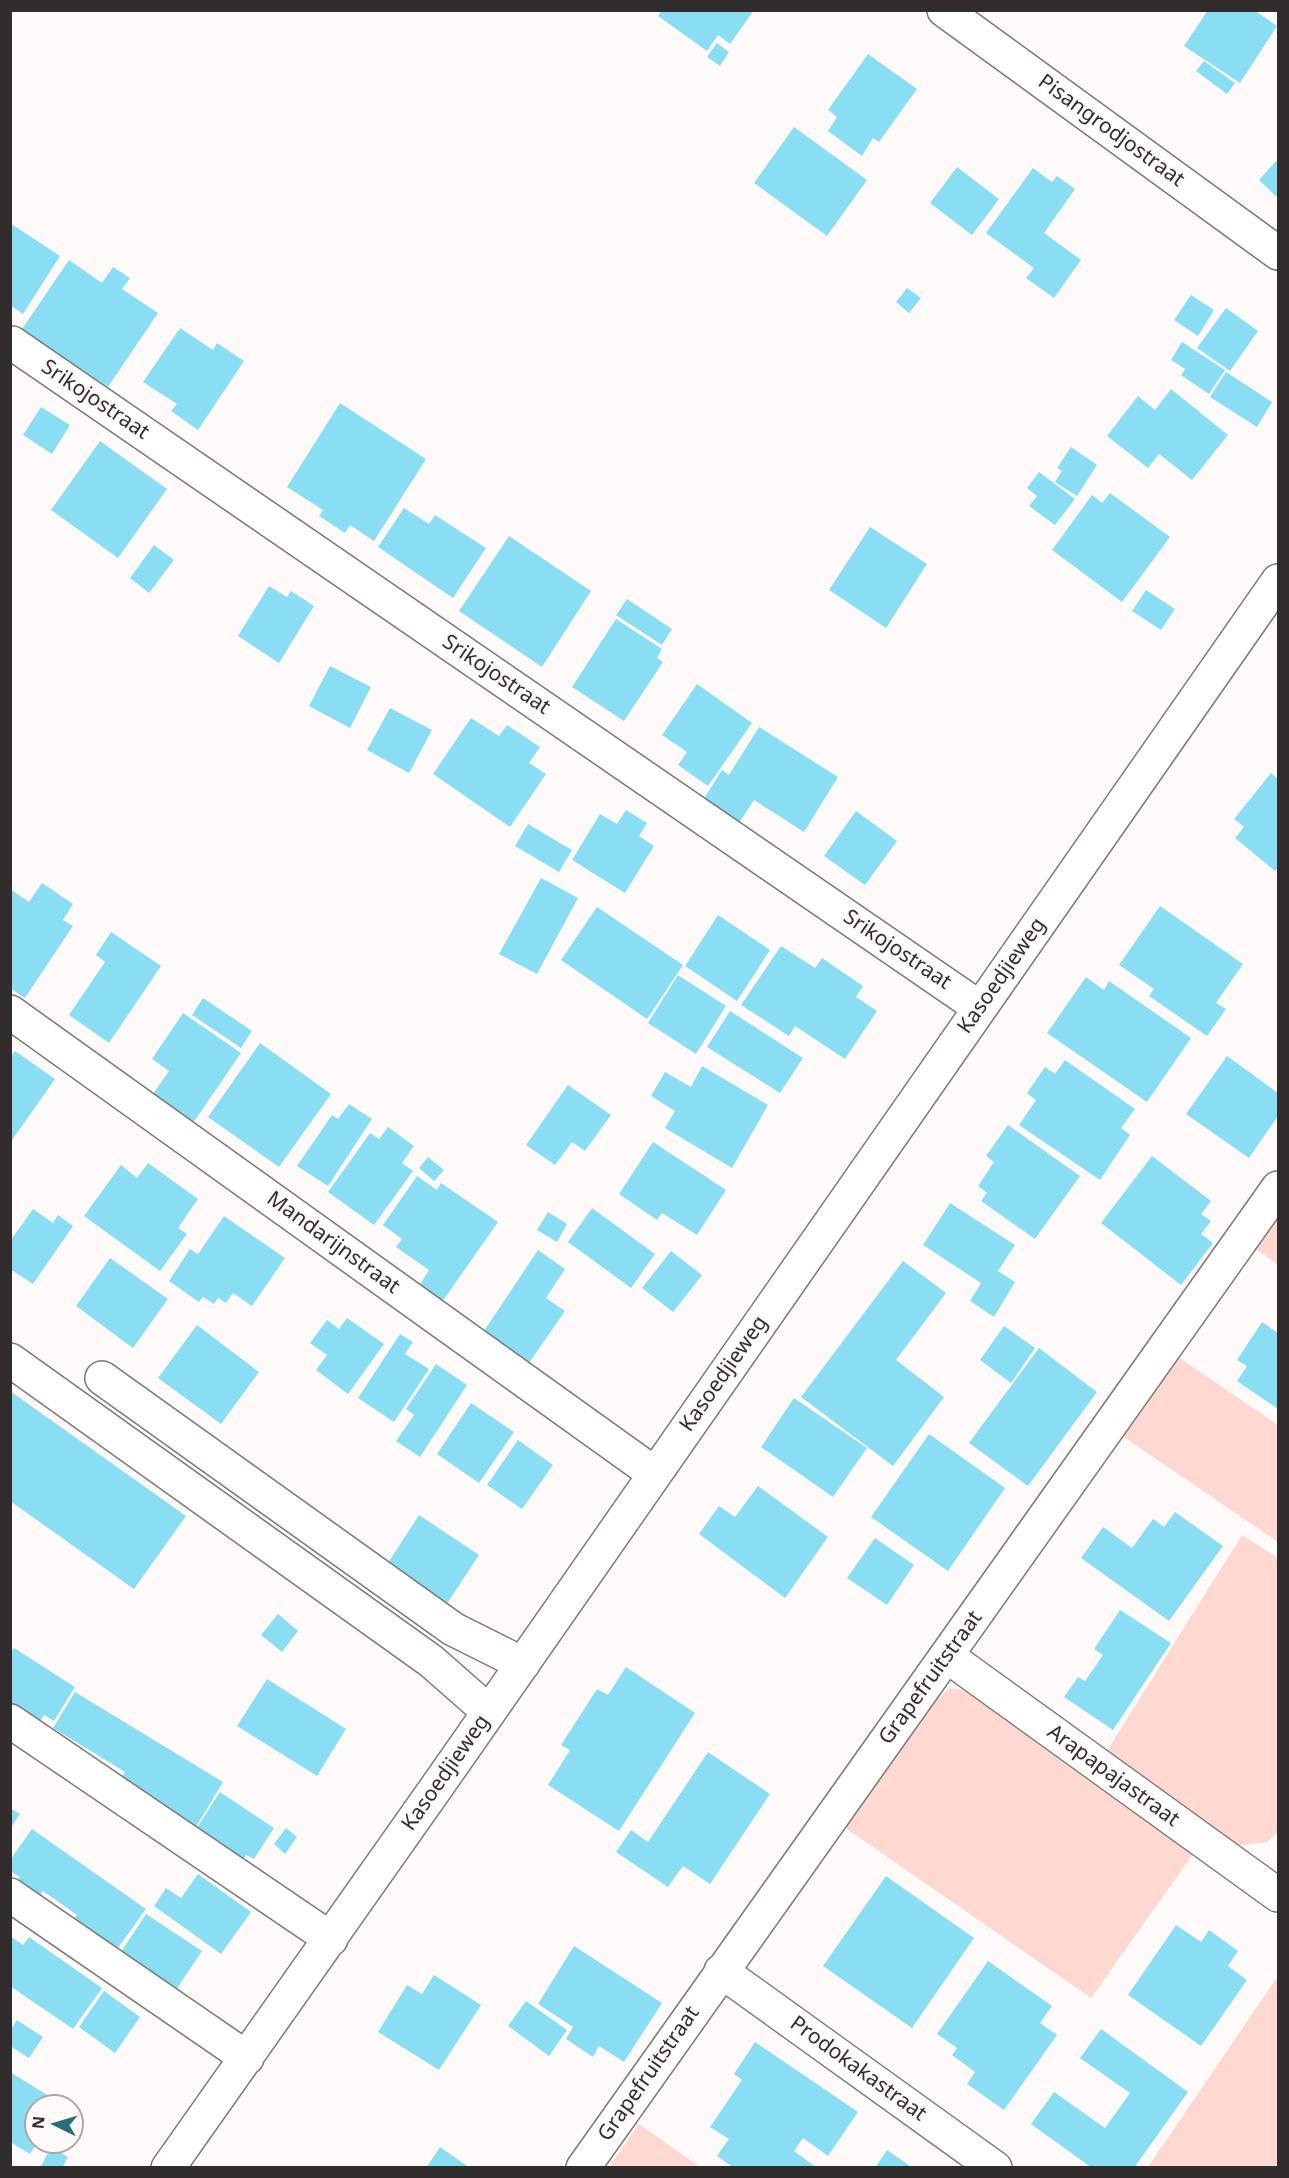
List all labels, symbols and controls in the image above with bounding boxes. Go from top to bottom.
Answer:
street label: Pisangrodjostraat [1033,69,1189,193]
street label: Srikojostraat [36,355,154,445]
street label: Srikojostraat [437,630,555,720]
street label: Srikojostraat [838,905,956,995]
street label: Kasoedjieweg [953,913,1051,1039]
street label: Mandarijnstraat [262,1186,404,1300]
street label: Kasoedjieweg [675,1311,773,1437]
street label: Grapefruitstraat [874,1606,988,1750]
street label: Kasoedjieweg [397,1710,495,1836]
street label: Arapapajastraat [1042,1720,1184,1832]
street label: Grapefruitstraat [593,2002,705,2146]
street label: Prodokakastraat [785,2011,931,2127]
north arrow [24,2094,84,2154]
text: N [27,2115,50,2130]

